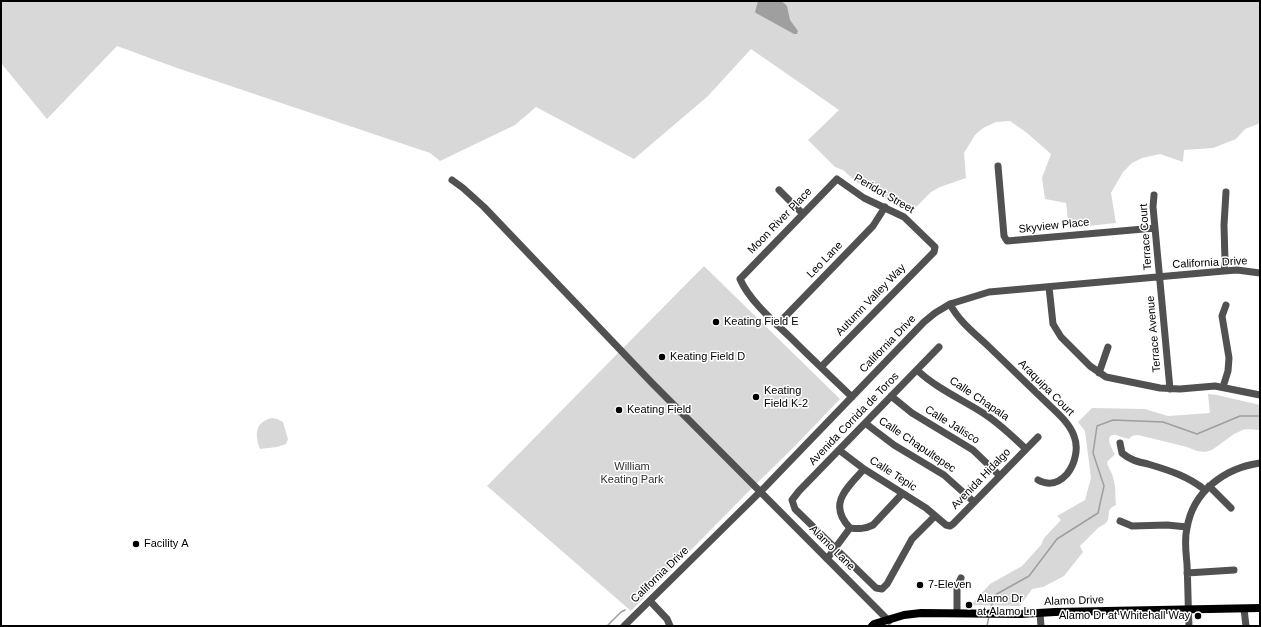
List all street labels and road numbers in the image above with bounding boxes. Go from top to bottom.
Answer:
street label: Peridot Street [852,171,916,217]
street label: Moon River Place [745,185,815,257]
street label: Terrace Court [1137,203,1155,271]
street label: Skyview Place [1018,216,1090,236]
street label: Leo Lane [804,239,846,281]
street label: California Drive [1172,254,1248,272]
street label: Autumn Valley Way [833,261,909,339]
street label: Terrace Avenue [1144,295,1164,373]
street label: California Drive [857,312,919,376]
street label: Araquipa Court [1015,357,1077,419]
street label: Avenida Corrida de Toros [806,370,902,468]
street label: Calle Chapala [947,374,1011,424]
street label: Calle Jalisco [922,403,982,447]
street label: Calle Chapultepec [876,414,958,476]
street label: Avenida Hidalgo [948,446,1014,512]
street label: Calle Tepic [867,454,919,494]
street label: Alamo Lane [807,523,857,573]
street label: California Drive [628,544,692,606]
street label: Alamo Drive [1044,593,1104,609]

